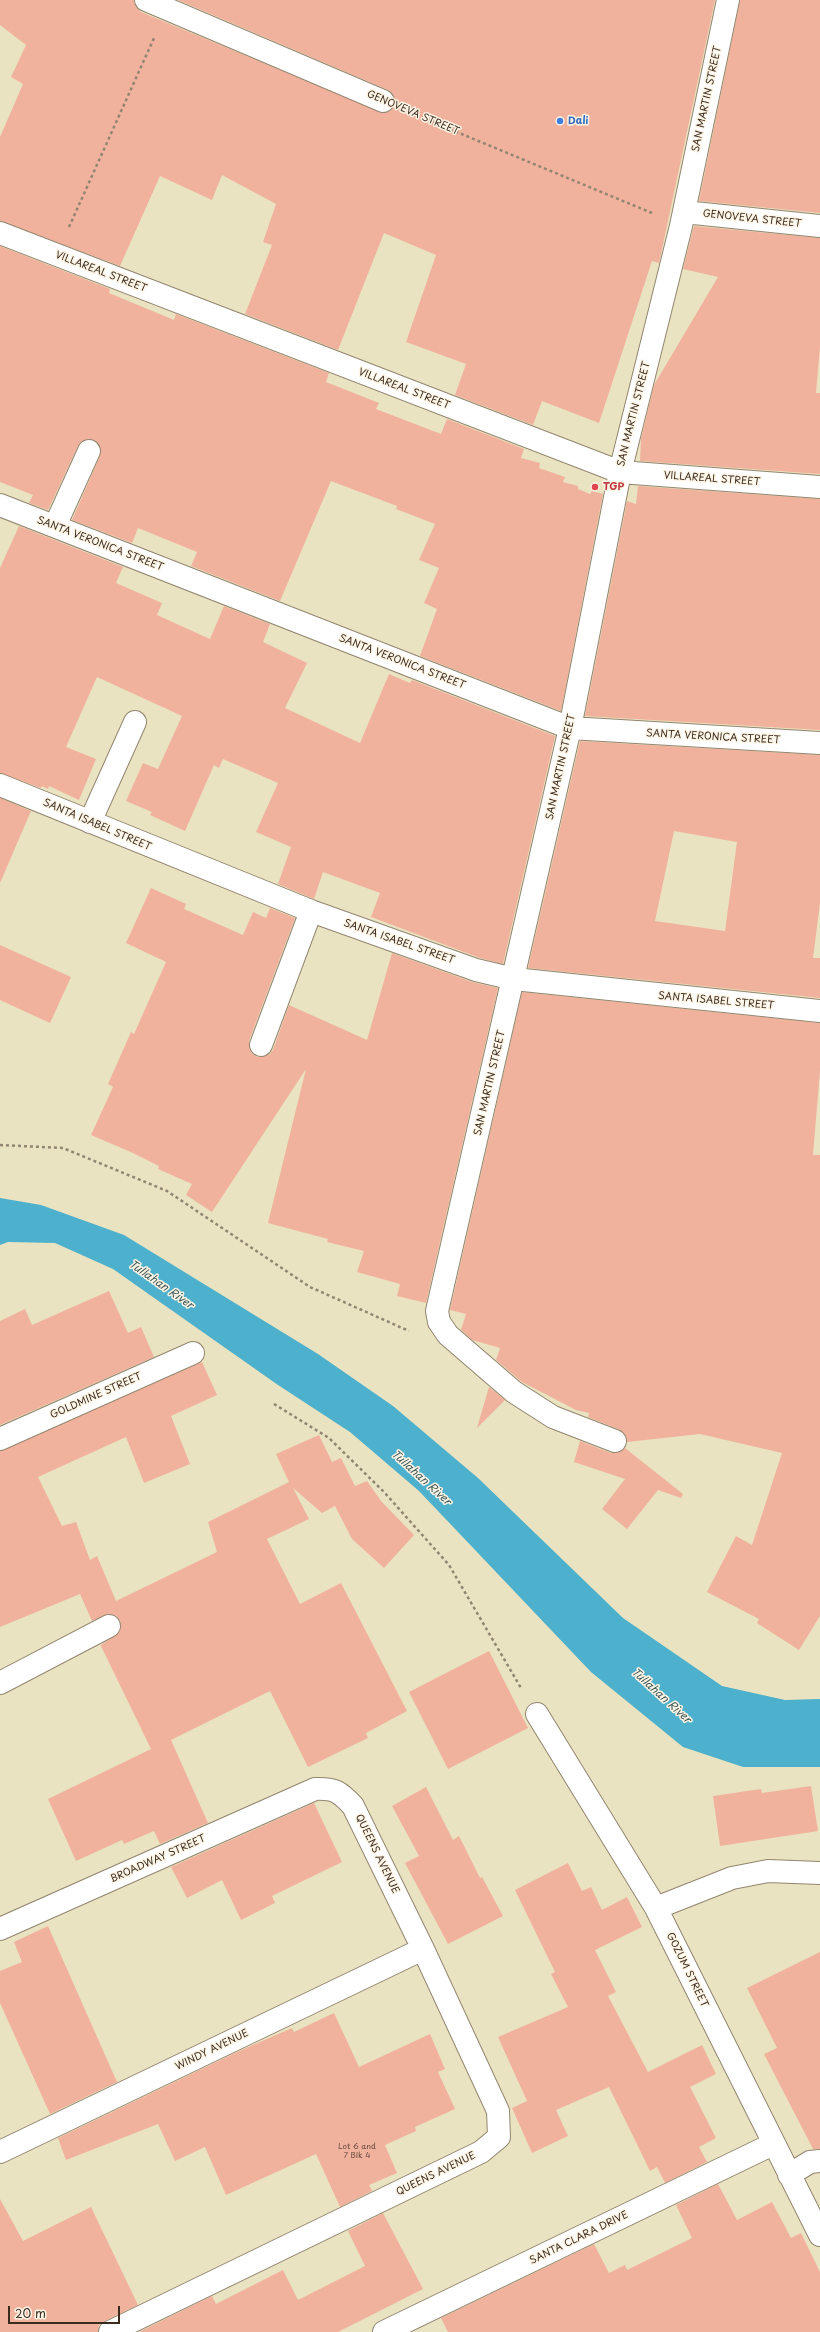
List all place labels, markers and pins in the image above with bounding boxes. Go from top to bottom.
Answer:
place label: Dali [568,115,588,127]
marker: Dali [555,116,565,126]
place label: TGP [603,481,624,493]
marker: TGP [590,482,600,492]

